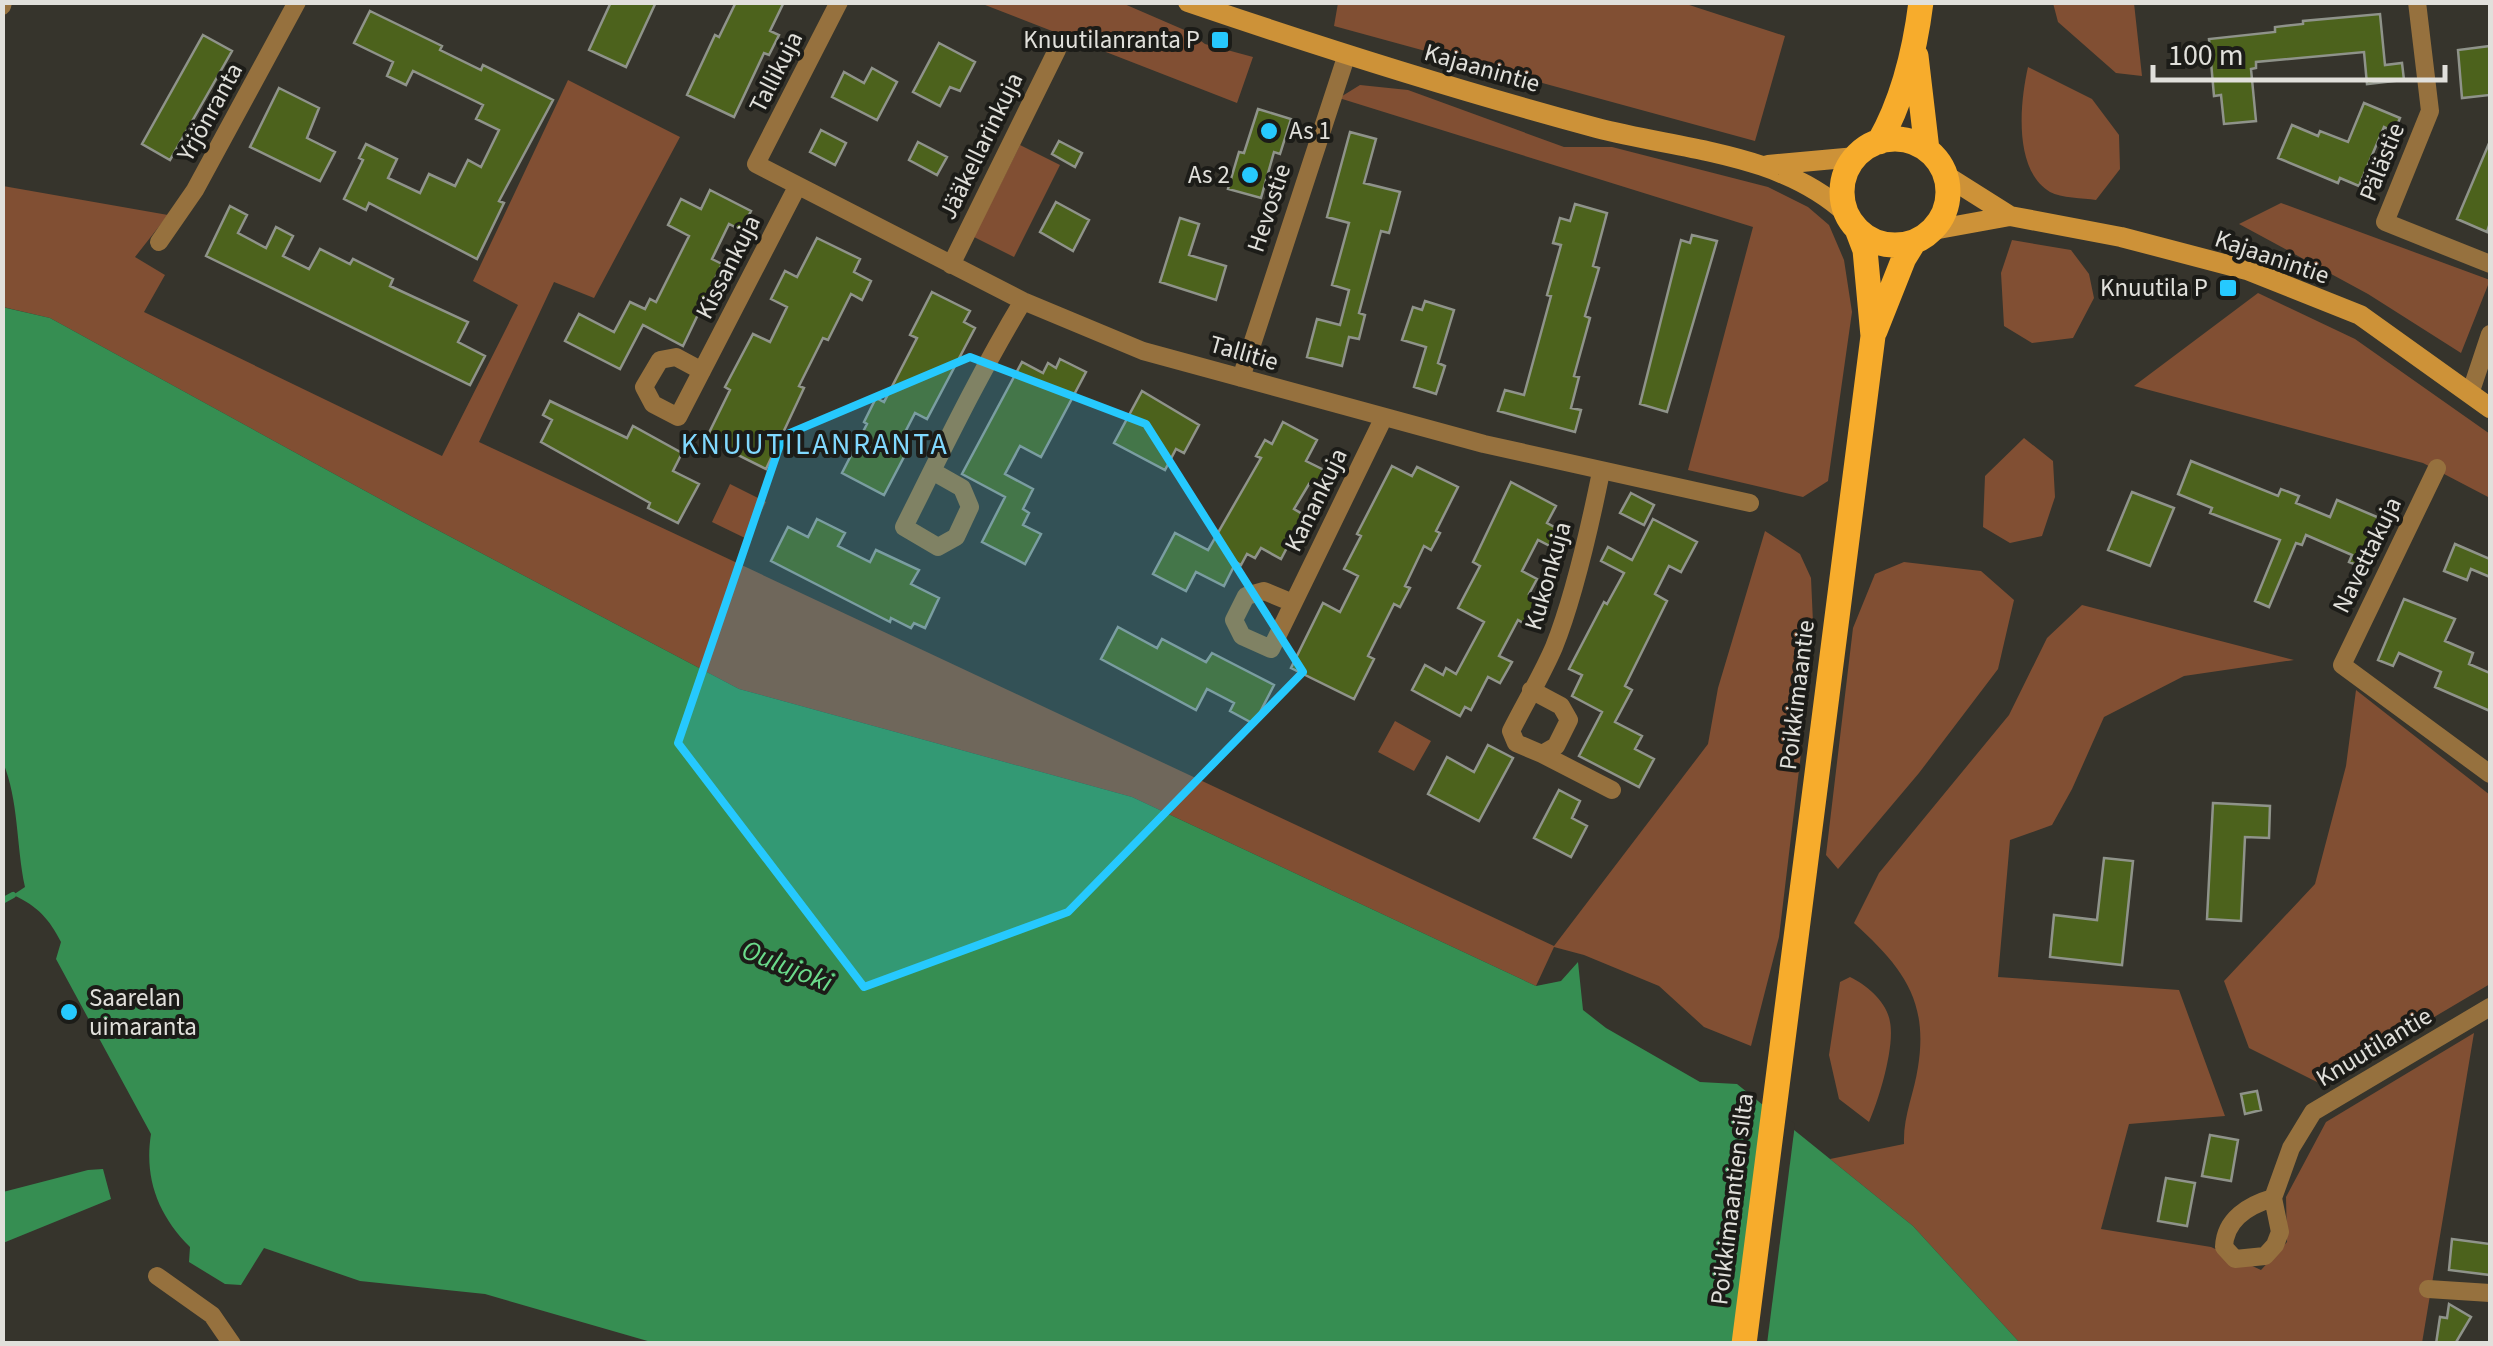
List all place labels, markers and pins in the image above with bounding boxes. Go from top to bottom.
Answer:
place label: Knuutilanranta P [1023,22,1200,58]
marker: Knuutilanranta P [1209,29,1231,51]
place label: As 1 [1289,113,1331,149]
marker: As 1 [1258,120,1280,142]
place label: As 2 [1188,157,1230,193]
marker: As 2 [1239,164,1261,186]
place label: Knuutila P [2100,270,2208,306]
marker: Knuutila P [2217,277,2239,299]
place label: Saarelan uimaranta [89,980,197,1045]
marker: Saarelan uimaranta [58,1001,80,1023]

